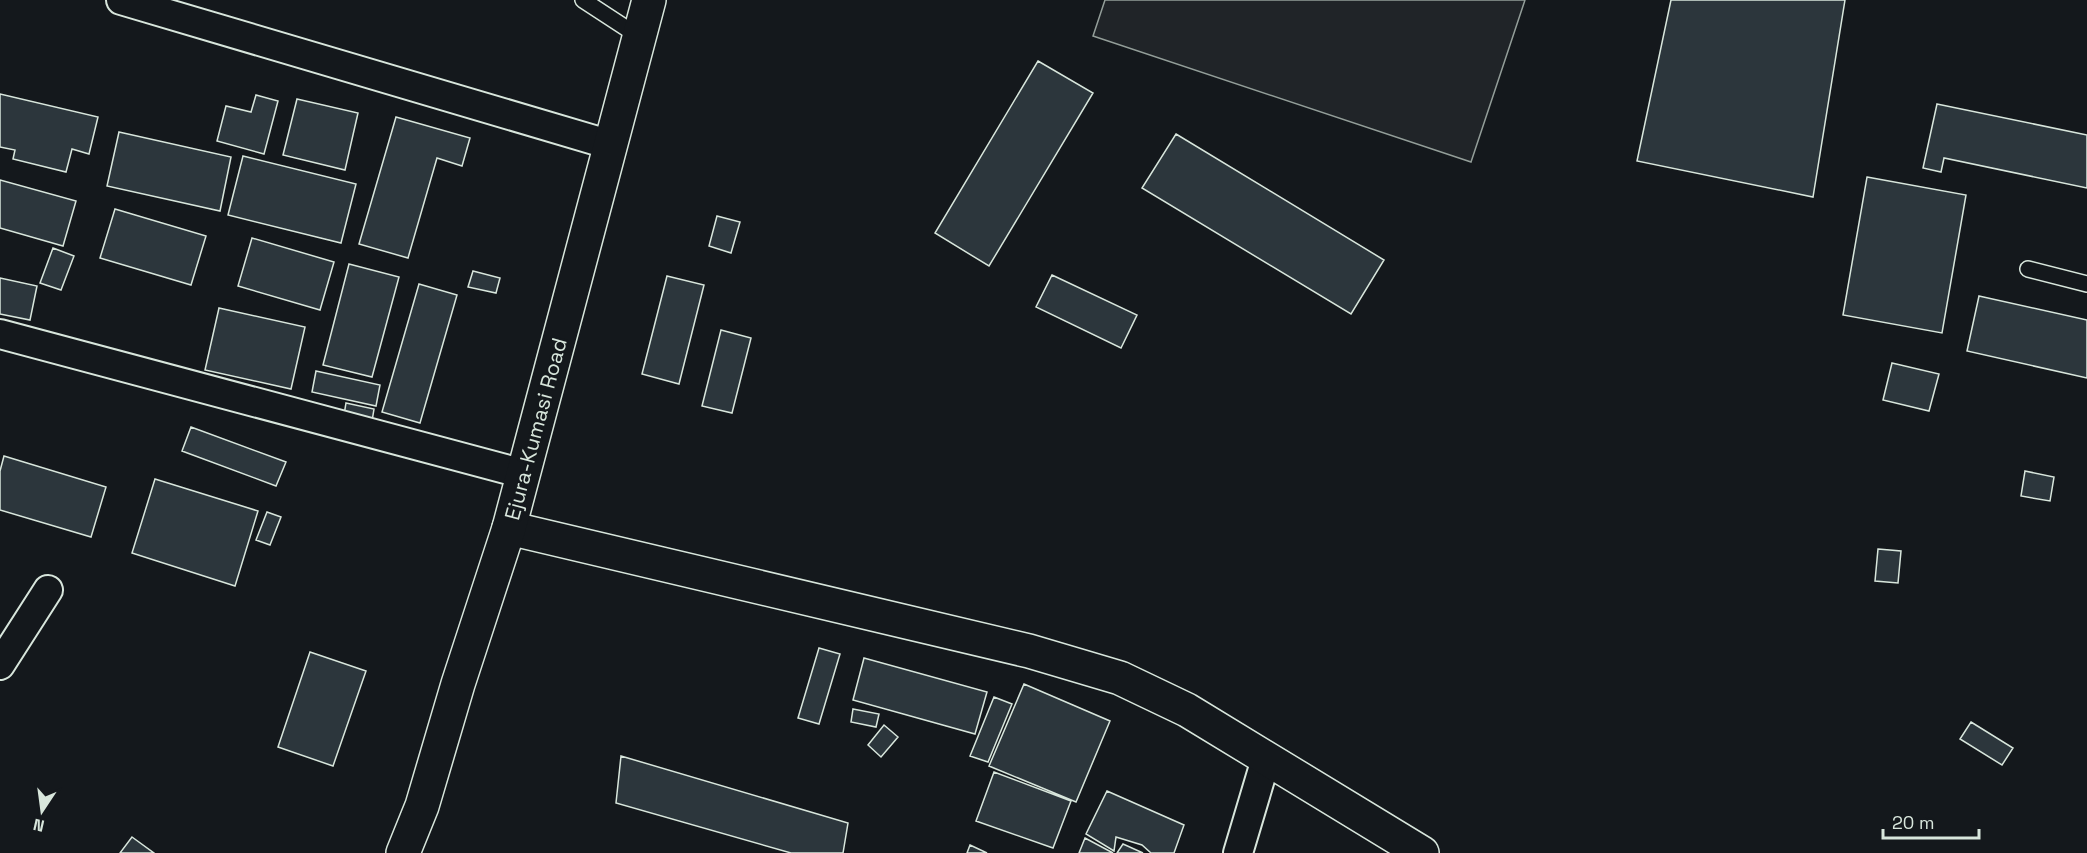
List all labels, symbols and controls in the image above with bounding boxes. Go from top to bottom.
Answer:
street label: Ejura-Kumasi Road [498,335,573,523]
north arrow [12,781,72,841]
scale bar [1883,802,1979,840]
text: 20 m [1892,811,1935,834]
text: N [31,814,46,837]

